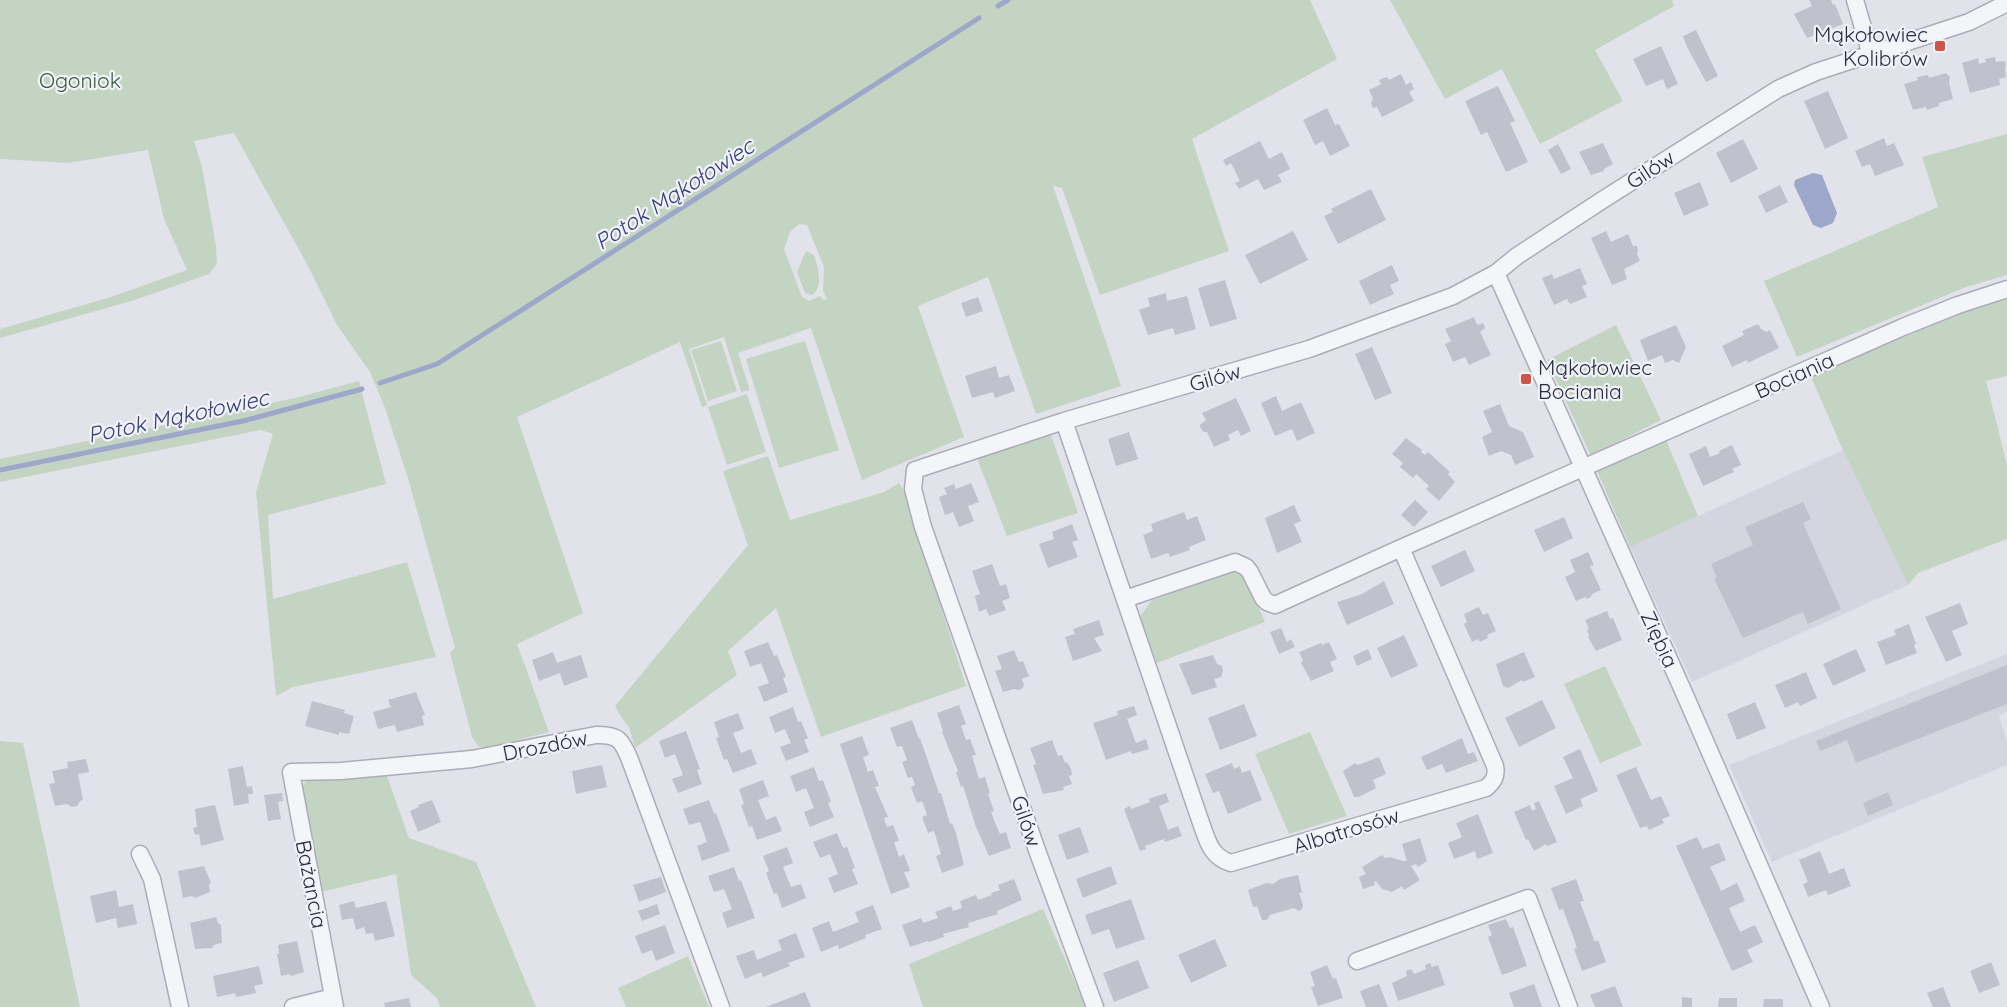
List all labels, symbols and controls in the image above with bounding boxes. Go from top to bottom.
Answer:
place label: Mąkołowiec Kolibrów [1814,21,1928,71]
marker: Mąkołowiec Kolibrów [1933,39,1947,53]
park label: Ogoniok [39,67,121,93]
water label: Potok Mąkołowiec [589,131,761,256]
street label: Gilów [1621,144,1679,194]
street label: Bociania [1750,346,1838,404]
place label: Mąkołowiec Bociania [1538,354,1652,404]
street label: Gilów [1186,357,1244,397]
marker: Mąkołowiec Bociania [1519,372,1533,386]
water label: Potok Mąkołowiec [85,383,274,449]
street label: Ziębia [1636,606,1684,672]
street label: Drozdów [500,724,590,766]
street label: Gilów [1006,792,1048,850]
street label: Albatrosów [1290,801,1402,858]
street label: Bażancia [291,838,333,930]

